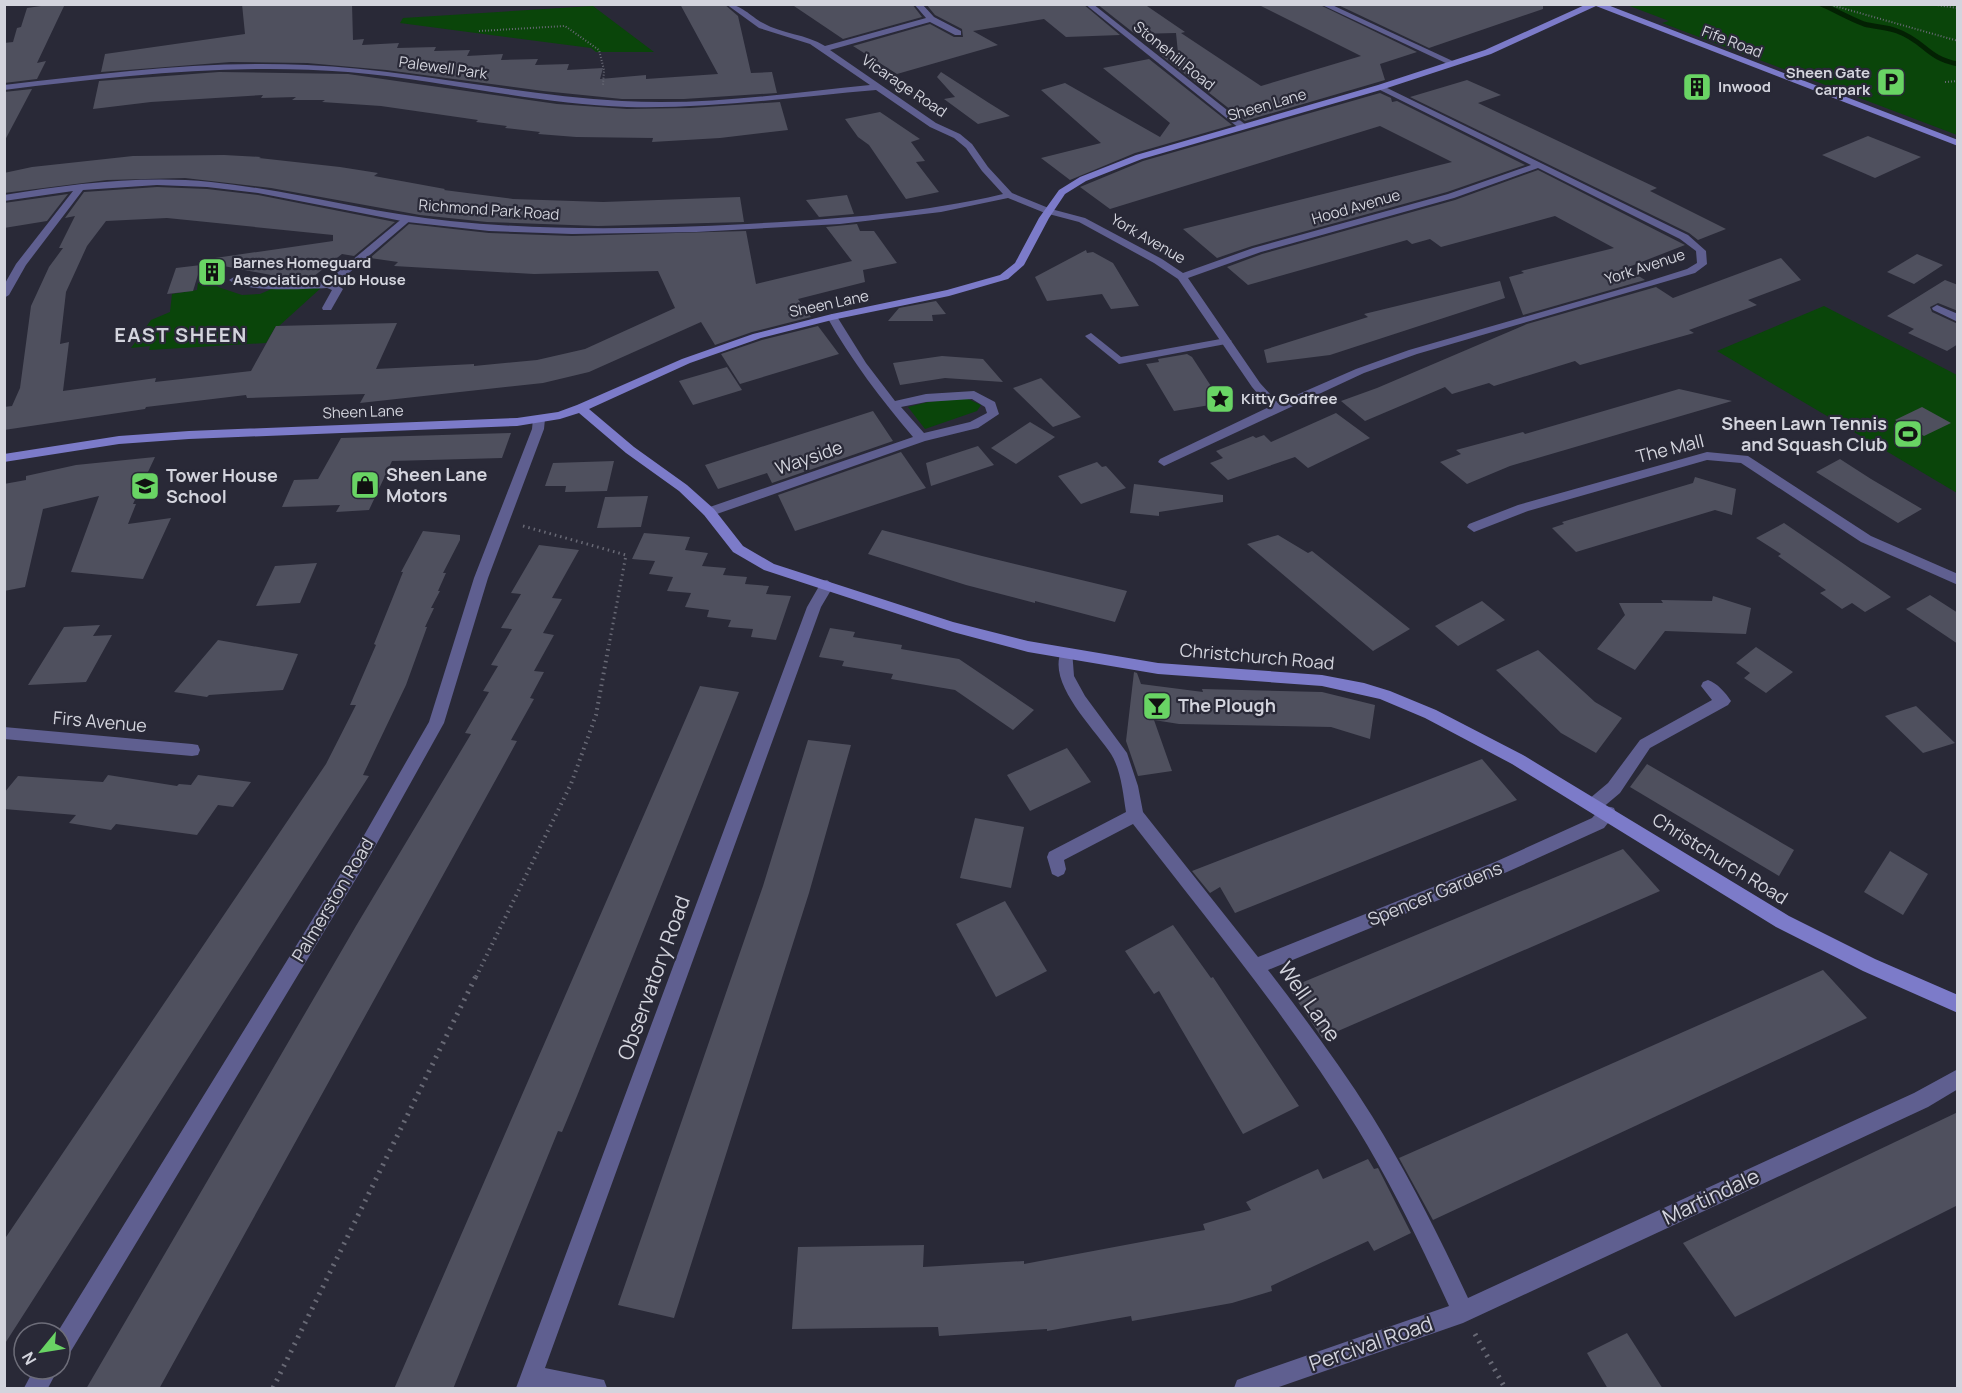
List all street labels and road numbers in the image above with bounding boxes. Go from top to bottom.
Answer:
street label: Stonehill Road [1129,16,1220,95]
street label: Fife Road [1699,20,1766,63]
street label: Vicarage Road [858,49,951,122]
street label: Palewell Park [398,51,489,84]
street label: Sheen Lane [1225,83,1309,126]
street label: Hood Avenue [1309,184,1403,229]
street label: Richmond Park Road [418,194,560,225]
street label: York Avenue [1107,209,1190,269]
street label: York Avenue [1602,244,1688,289]
street label: Sheen Lane [787,285,871,322]
street label: Sheen Lane [322,400,404,423]
street label: The Mall [1633,428,1706,468]
street label: Wayside [772,434,846,480]
street label: Christchurch Road [1179,637,1335,675]
street label: Firs Avenue [52,705,148,737]
street label: Christchurch Road [1648,807,1793,909]
street label: Palmerston Road [286,833,379,966]
street label: Spencer Gardens [1364,855,1505,931]
street label: Observatory Road [610,892,696,1064]
street label: Well Lane [1272,956,1348,1047]
street label: Martindale [1658,1161,1764,1231]
street label: Percival Road [1305,1309,1436,1377]

